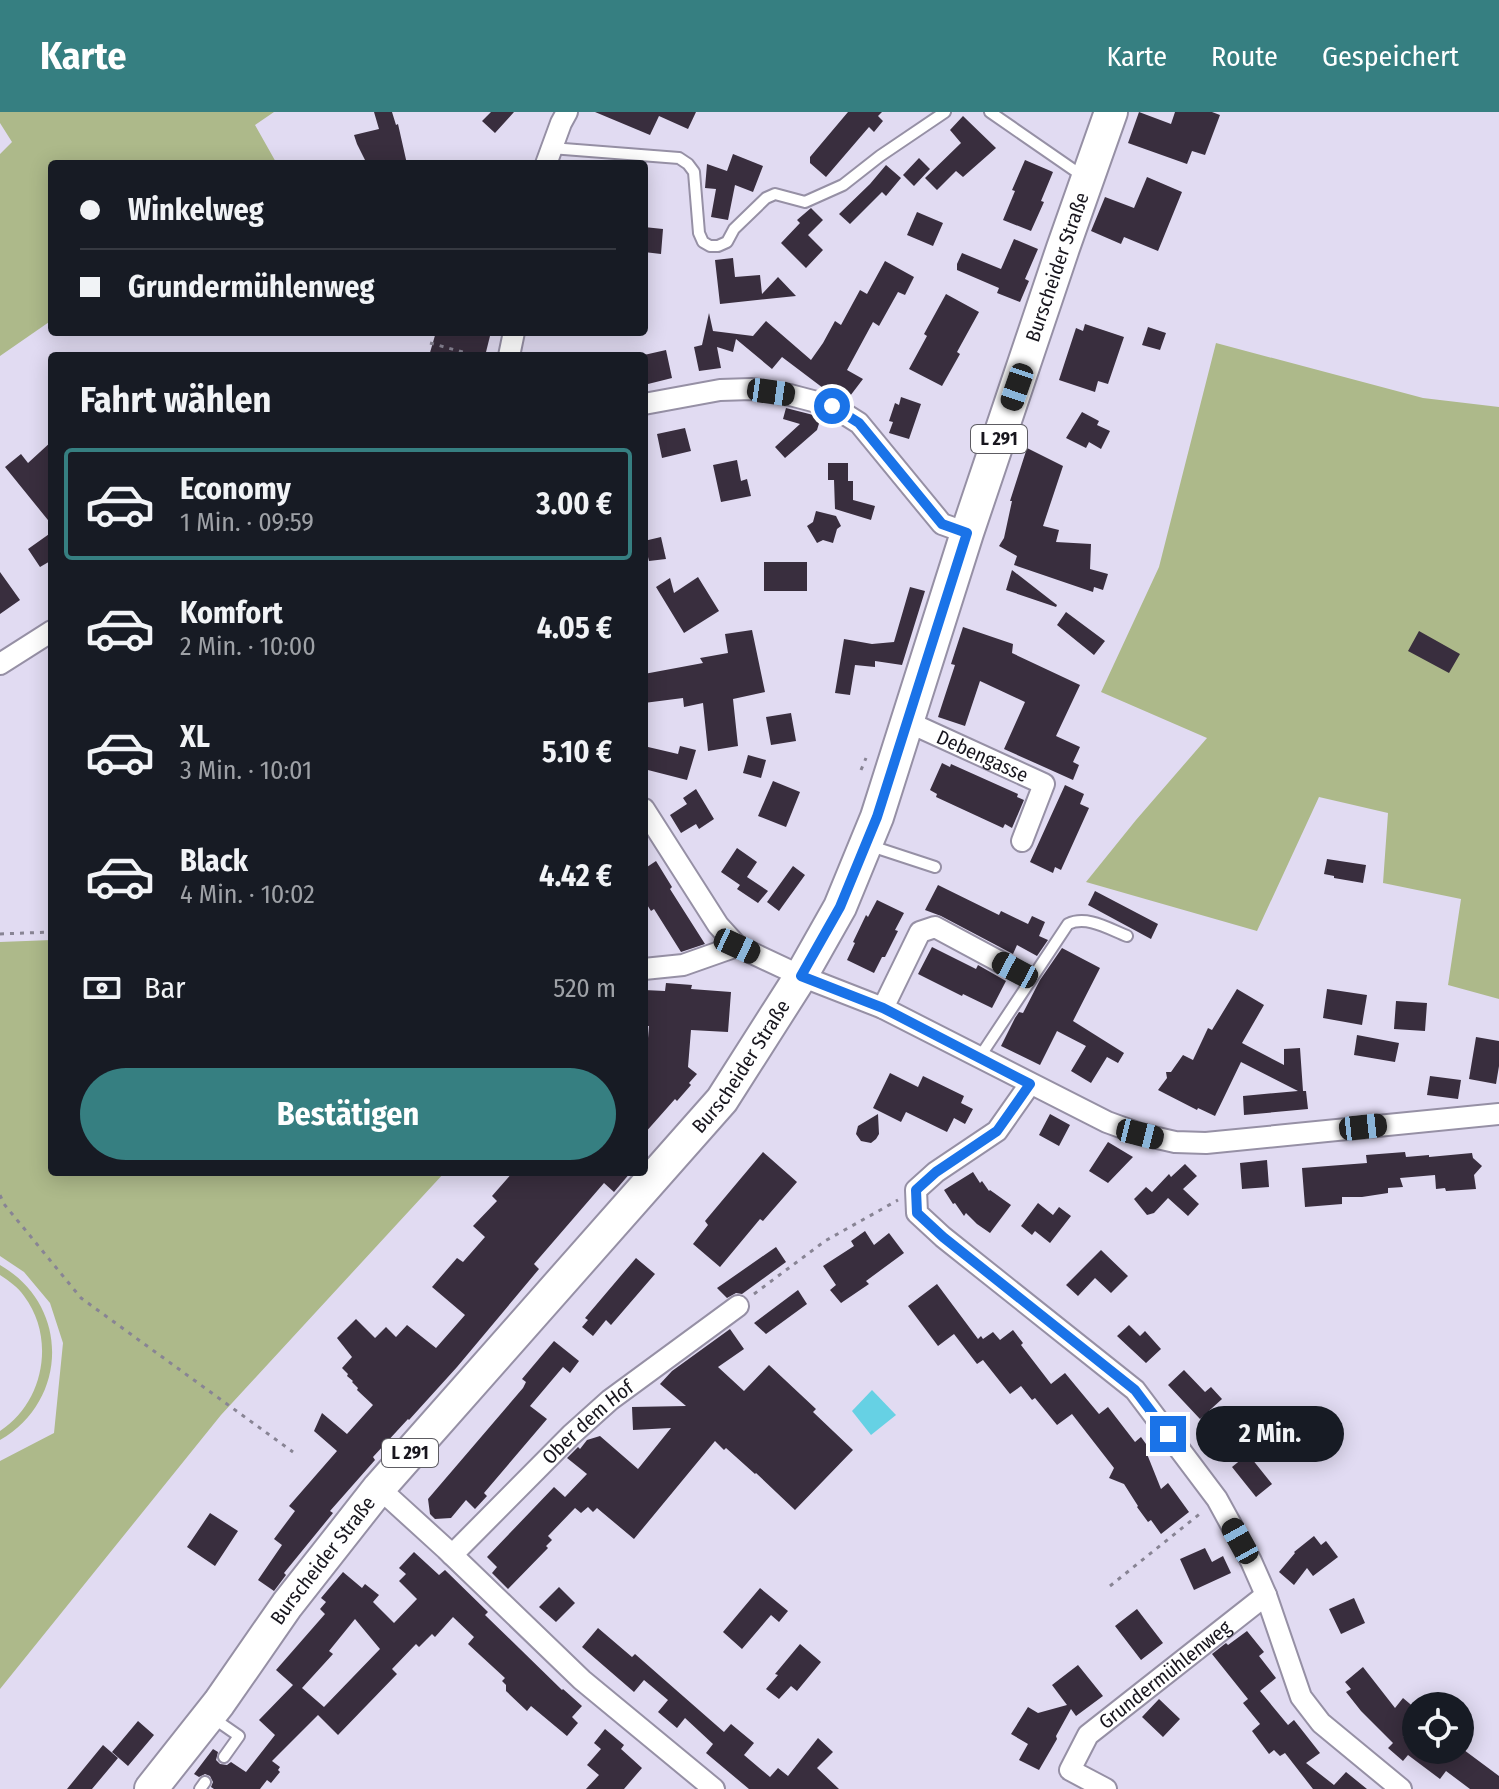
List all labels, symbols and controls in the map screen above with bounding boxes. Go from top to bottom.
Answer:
text: Karte [40,33,127,79]
text: Karte [1106,40,1167,73]
text: Route [1211,40,1278,73]
text: Gespeichert [1322,40,1459,73]
street label: Burscheider Straße [1020,189,1094,345]
text: Winkelweg [128,192,264,228]
text: Grundermühlenweg [128,269,374,305]
car [998,360,1036,414]
car [746,377,796,407]
text: Fahrt wählen [80,378,271,422]
route start [814,388,850,424]
road number: L 291 [971,425,1027,453]
icon: car [84,468,156,540]
text: Economy [180,471,291,507]
text: 3.00 € [536,486,612,522]
text: 1 Min. · 09:59 [180,507,314,538]
icon: car [84,592,156,664]
text: Komfort [180,595,283,631]
text: 4.05 € [537,610,612,646]
text: 2 Min. · 10:00 [180,631,316,662]
icon: car [84,716,156,788]
text: XL [180,719,210,755]
street label: Debengasse [933,725,1032,787]
text: 5.10 € [542,734,612,770]
text: 3 Min. · 10:01 [180,755,312,786]
icon: car [84,840,156,912]
text: Black [180,843,248,879]
text: 4.42 € [539,858,612,894]
text: 4 Min. · 10:02 [180,879,315,910]
car [710,925,764,967]
car [988,948,1042,992]
icon: cash [80,966,124,1010]
text: Bar [144,970,186,1006]
text: 520 m [553,973,616,1004]
street label: Burscheider Straße [687,995,795,1138]
button: Bestätigen [80,1068,616,1160]
car [1338,1113,1388,1141]
car [1114,1117,1166,1151]
street label: Ober dem Hof [537,1374,639,1469]
callout: 2 Min. [1196,1406,1344,1462]
route end [1150,1416,1186,1452]
text: 2 Min. [1239,1418,1301,1449]
road number: L 291 [382,1439,438,1467]
street label: Burscheider Straße [265,1491,380,1629]
car [1218,1514,1262,1568]
street label: Grundermühlenweg [1094,1615,1236,1734]
map controls [1402,1692,1474,1764]
button: locate [1402,1692,1474,1764]

